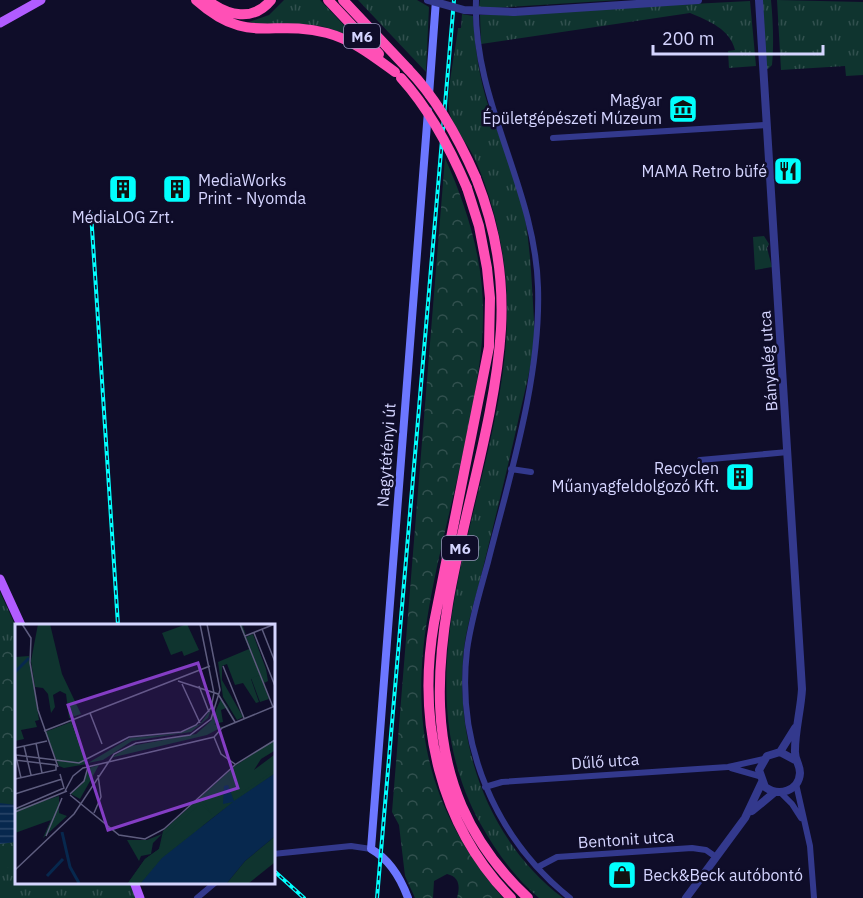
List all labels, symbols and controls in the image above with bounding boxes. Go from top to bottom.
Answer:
scale bar [653,18,822,56]
road number: M6 [344,24,380,48]
text: 200 m [662,27,714,50]
place label: Magyar Épületgépészeti Múzeum [482,90,662,128]
museum icon: Magyar Épületgépészeti Múzeum [667,93,699,125]
restaurant icon: MAMA Retro büfé [772,155,804,187]
place label: MAMA Retro büfé [642,161,767,181]
place label: MediaWorks Print - Nyomda [198,170,306,208]
building icon: MédiaLOG Zrt. [107,173,139,205]
building icon: MediaWorks Print - Nyomda [161,173,193,205]
place label: MédiaLOG Zrt. [72,207,174,227]
street label: Bányalég utca [754,310,781,412]
street label: Nagytétényi út [372,402,400,508]
place label: Recyclen Műanyagfeldolgozó Kft. [552,458,719,496]
building icon: Recyclen Műanyagfeldolgozó Kft. [724,461,756,493]
road number: M6 [442,536,478,560]
inset map [15,624,274,883]
street label: Dűlő utca [570,749,640,773]
street label: Bentonit utca [577,826,675,852]
shop icon: Beck&Beck autóbontó [606,859,638,891]
place label: Beck&Beck autóbontó [643,865,803,885]

